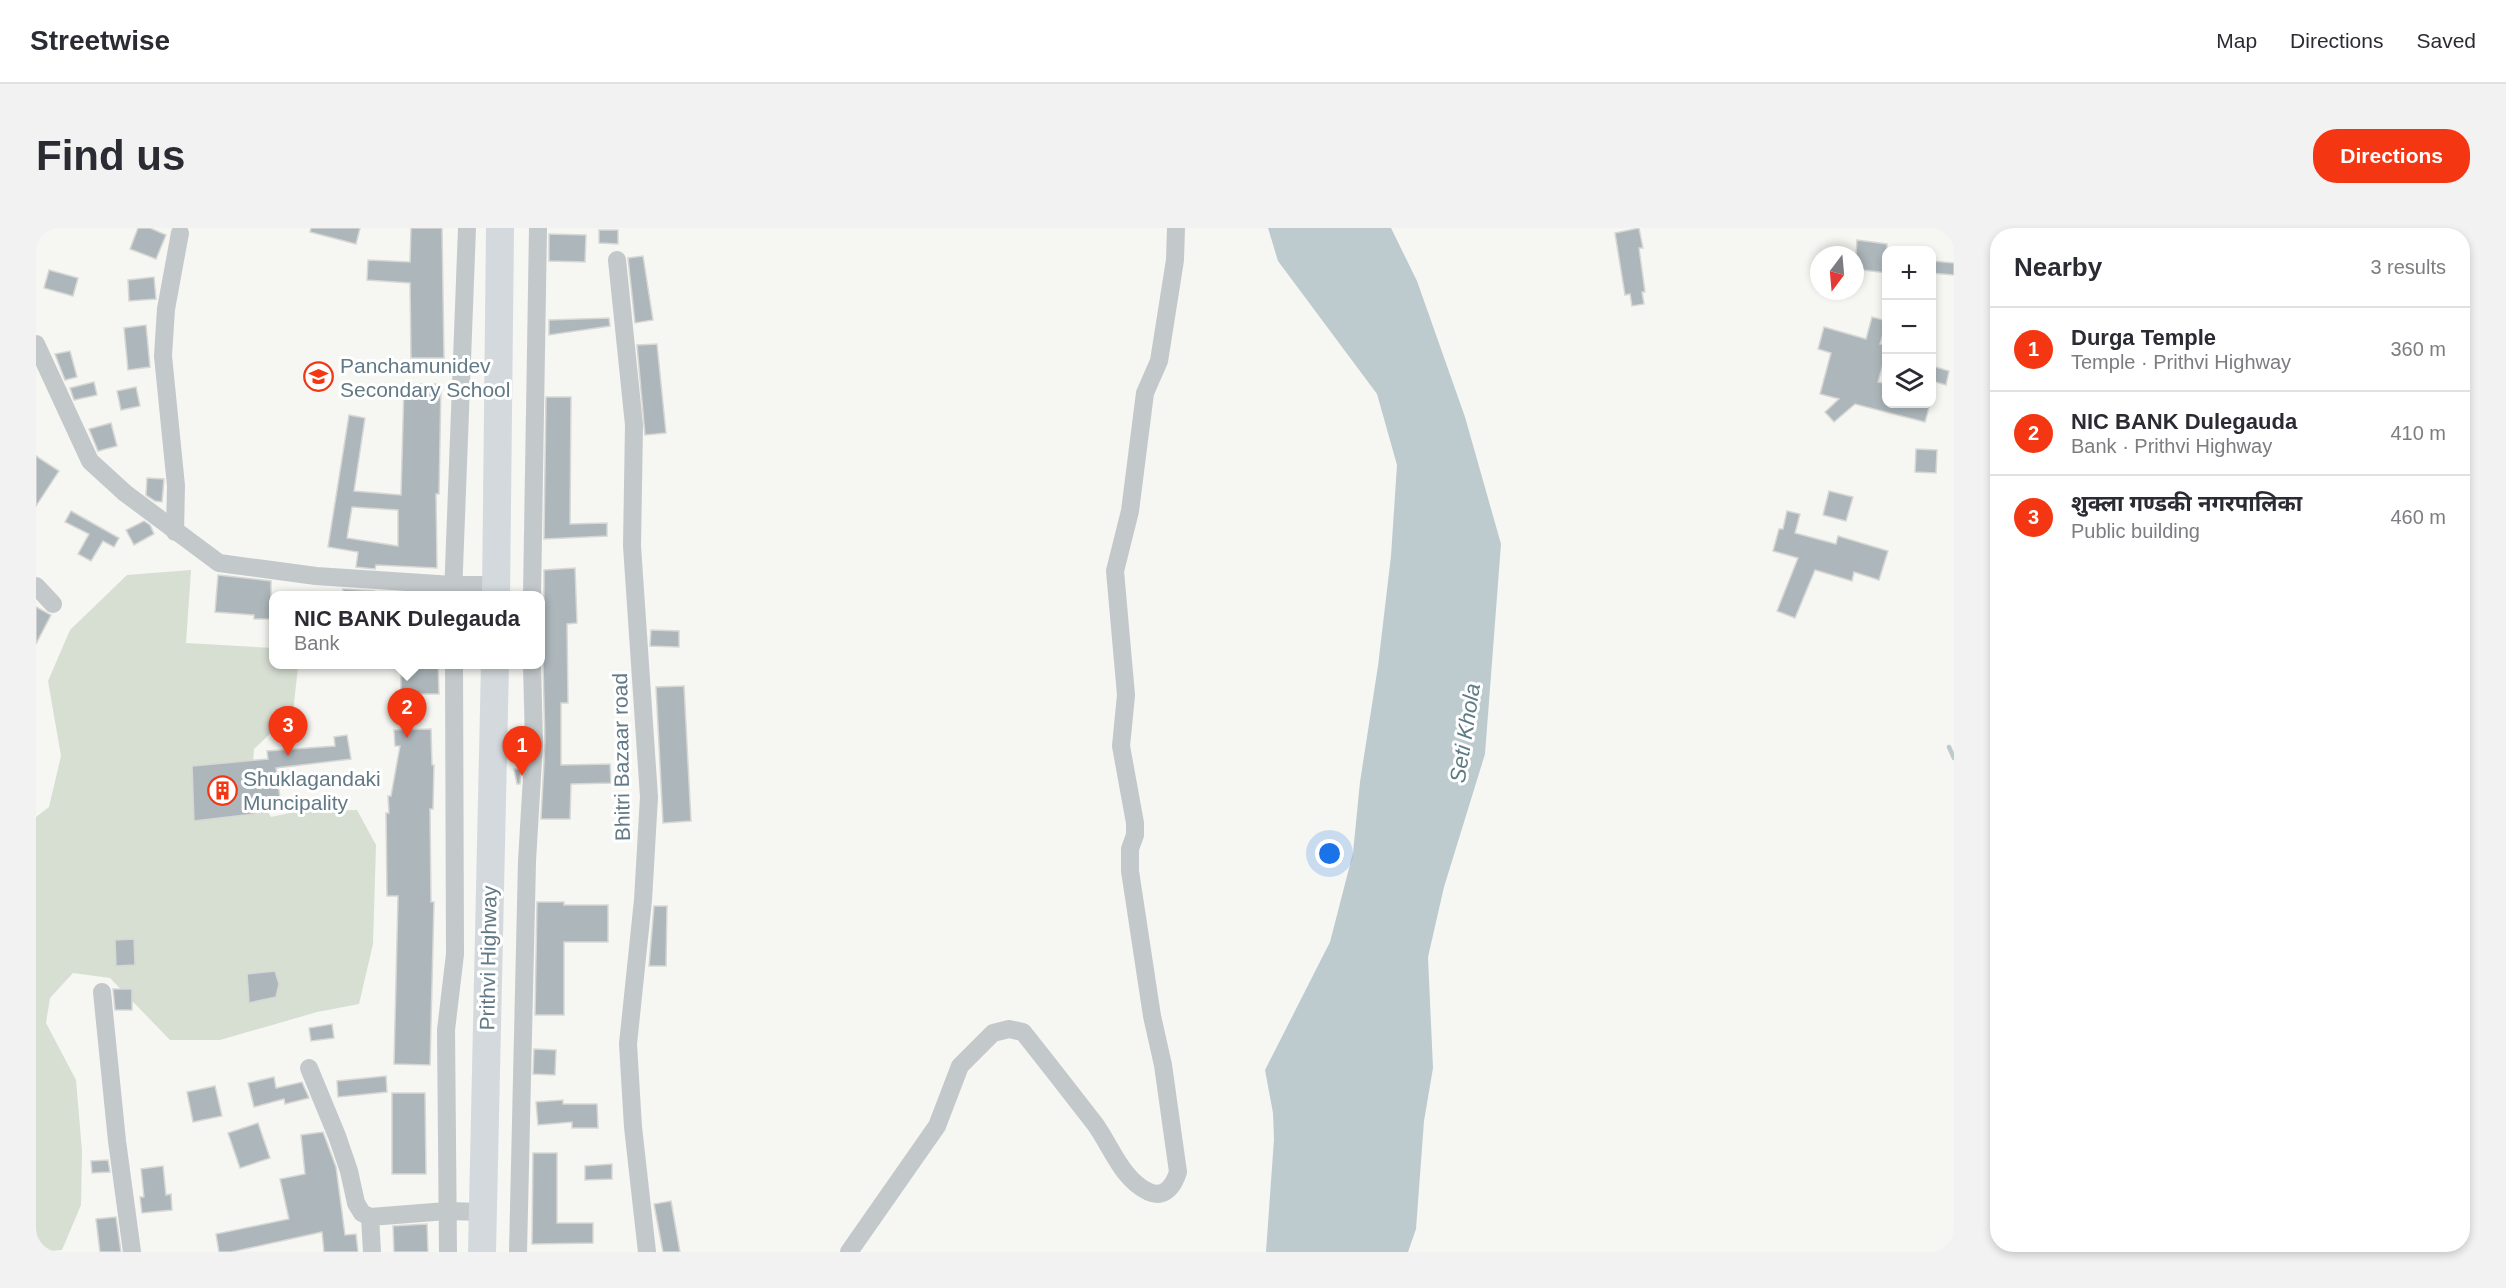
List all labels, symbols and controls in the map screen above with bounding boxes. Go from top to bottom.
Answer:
text: Streetwise [30,25,170,56]
text: Map [2216,29,2257,52]
text: Directions [2290,29,2383,52]
text: Saved [2416,29,2476,52]
button: Directions [2313,129,2470,183]
text: Find us [36,132,185,179]
north arrow [1810,246,1864,300]
map controls [1882,246,1936,408]
button: + [1882,246,1936,300]
text: Nearby [2014,252,2102,282]
text: 3 results [2370,256,2446,278]
button: − [1882,300,1936,354]
text: Durga Temple [2071,325,2216,350]
text: 1 [2028,338,2039,360]
text: 360 m [2390,338,2446,360]
text: Temple · Prithvi Highway [2071,351,2291,373]
place label: Panchamunidev Secondary School [340,354,510,401]
button: layers [1882,354,1936,408]
school or university icon: Panchamunidev Secondary School [303,361,335,393]
text: NIC BANK Dulegauda [2071,409,2297,434]
text: 2 [2028,422,2039,444]
text: 410 m [2390,422,2446,444]
text: Bank · Prithvi Highway [2071,435,2272,457]
text: शुक्ला गण्डकी नगरपालिका [2071,491,2302,516]
text: 3 [2028,506,2039,528]
text: 460 m [2390,506,2446,528]
text: Public building [2071,520,2200,542]
popup [269,591,545,669]
text: NIC BANK Dulegauda [294,606,520,631]
text: Bank [294,632,340,654]
street label: Bhitri Bazaar road [608,673,634,841]
water label: Seti Khola [1445,682,1485,784]
pin: 2 [388,688,427,738]
pin: 3 [268,706,308,756]
pin: 1 [502,726,542,776]
place label: Shuklagandaki Muncipality [243,767,381,814]
building icon: Shuklagandaki Muncipality [206,774,238,806]
your location [1315,839,1344,868]
street label: Prithvi Highway [475,885,501,1031]

